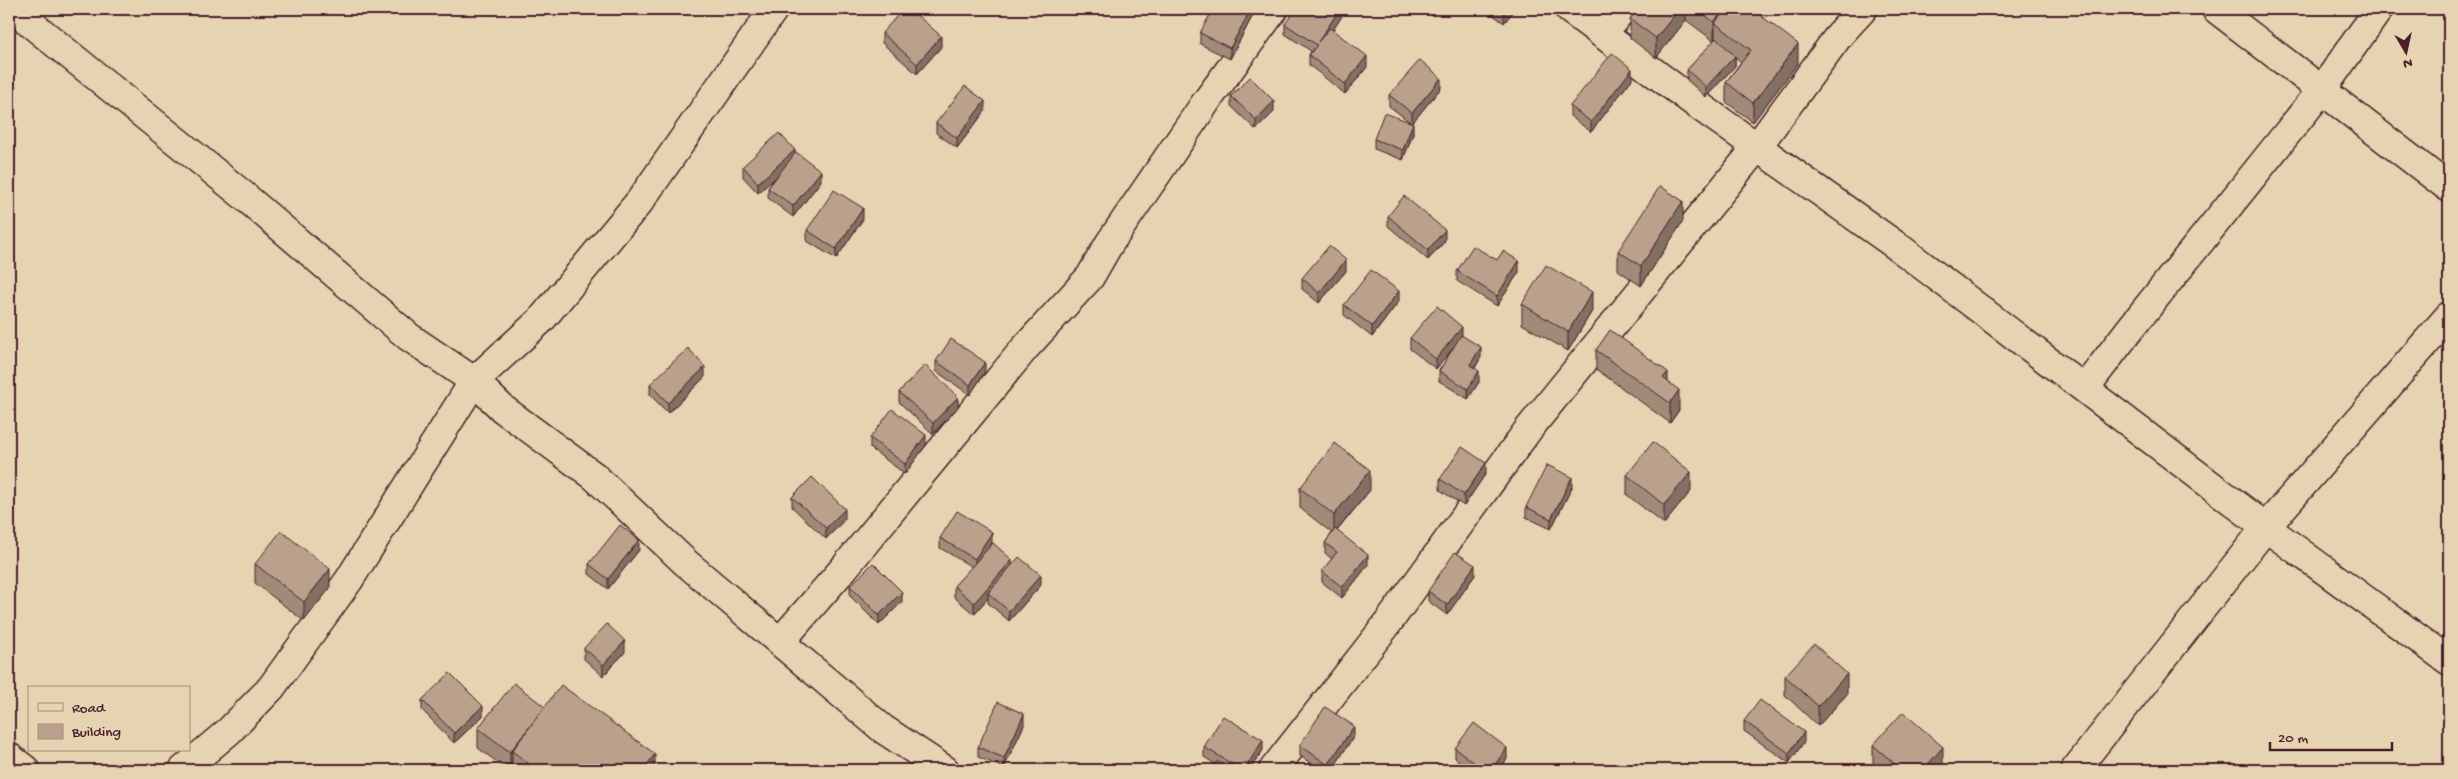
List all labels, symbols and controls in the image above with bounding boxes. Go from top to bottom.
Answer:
north arrow [2380,28,2430,78]
text: N [2402,53,2413,71]
legend [28,686,190,752]
text: Road [72,700,106,718]
scale bar [2270,719,2393,751]
text: Building [71,724,121,742]
text: 20 m [2278,730,2308,748]

